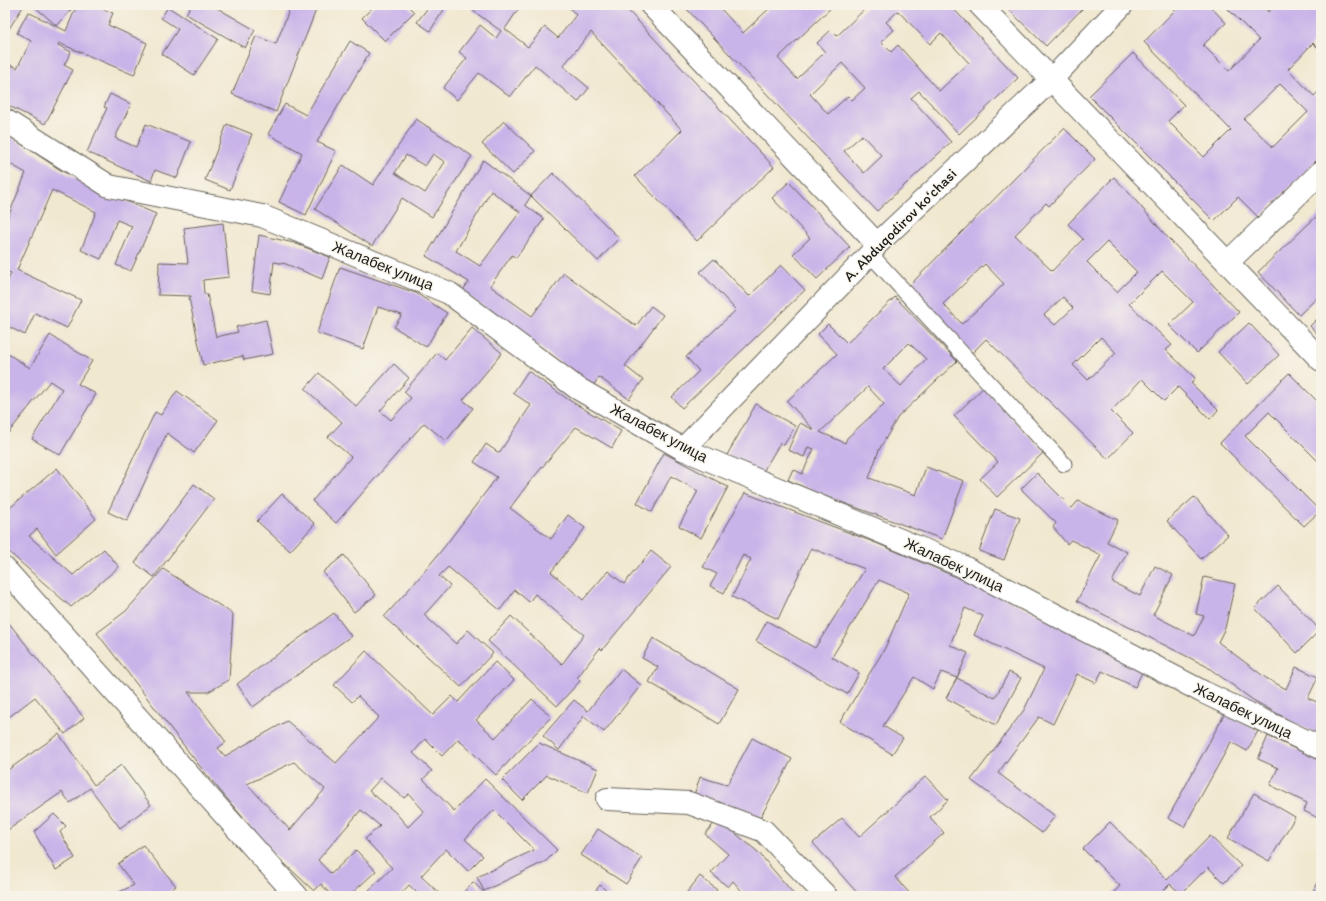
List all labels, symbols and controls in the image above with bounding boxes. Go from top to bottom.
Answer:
street label: A. Abduqodirov koʻchasi [840,165,960,285]
street label: Жалабек улица [330,238,437,295]
street label: Жалабек улица [607,400,711,466]
street label: Жалабек улица [902,534,1007,596]
street label: Жалабек улица [1191,679,1296,743]

